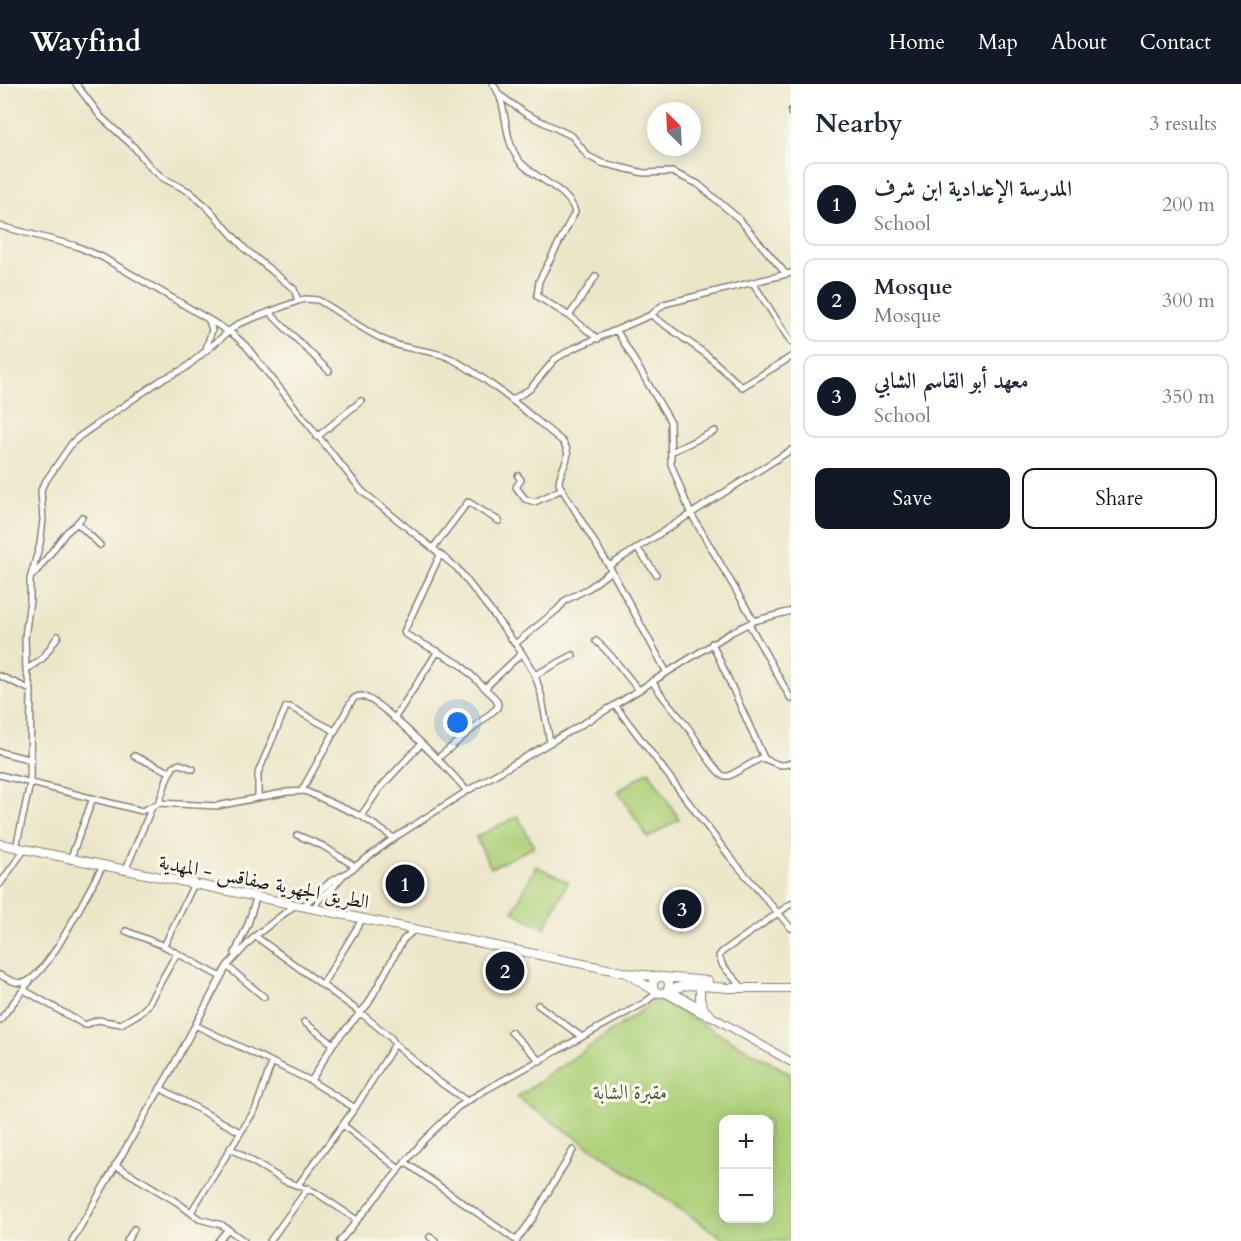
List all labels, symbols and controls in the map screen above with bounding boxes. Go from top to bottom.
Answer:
text: Wayfind [30,23,141,61]
text: Home [889,28,945,57]
text: Map [978,28,1018,57]
text: About [1051,28,1107,57]
text: Contact [1140,28,1211,57]
north arrow [647,102,701,156]
text: Nearby [815,106,903,141]
text: 3 results [1149,110,1217,137]
text: المدرسة الإعدادية ابن شرف [874,174,1072,204]
text: 1 [831,191,842,218]
text: 200 m [1162,191,1215,218]
text: School [874,210,931,237]
text: Mosque [874,272,953,302]
text: 2 [831,287,842,314]
text: 300 m [1162,287,1215,314]
text: Mosque [874,302,941,329]
text: معهد أبو القاسم الشابي [874,366,1028,396]
text: 3 [831,383,842,410]
text: 350 m [1162,383,1215,410]
text: School [874,402,931,429]
button: Save [815,468,1010,529]
button: Share [1022,468,1217,529]
your location [443,708,472,737]
street label: الطريق الجهوية صفاقس - المهدية [157,848,371,916]
pin: 1 [386,862,424,906]
pin: 3 [662,886,702,932]
pin: 2 [486,948,524,994]
park label: مقبرة الشابة [593,1079,667,1106]
map controls [719,1115,773,1223]
button: + [719,1115,773,1169]
button: − [719,1169,773,1223]

